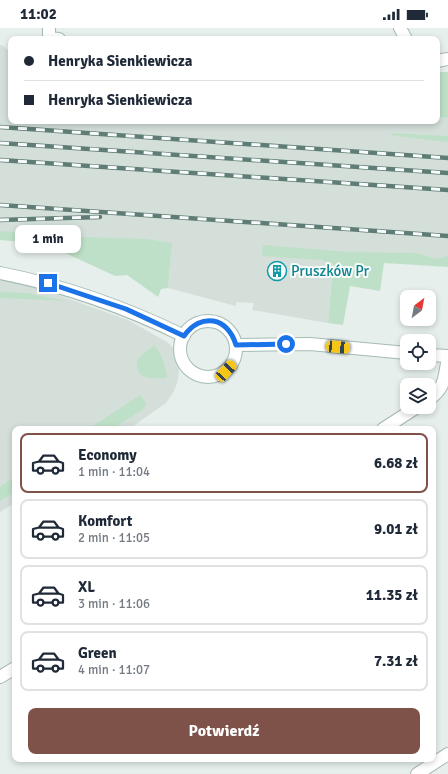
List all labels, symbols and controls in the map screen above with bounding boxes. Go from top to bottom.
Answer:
text: 11:02 [20,5,57,23]
text: Henryka Sienkiewicza [48,52,192,70]
text: Henryka Sienkiewicza [48,91,192,109]
callout: 1 min [15,225,81,253]
text: 1 min [32,231,64,247]
building icon: Pruszków Pr [266,260,288,282]
place label: Pruszków Pr [291,262,370,280]
route end [39,274,57,292]
north arrow [400,290,436,326]
map controls [400,290,436,414]
button: locate [400,334,436,370]
route start [277,335,295,353]
car [326,340,350,354]
car [213,358,239,384]
button: layers [400,378,436,414]
icon: car [30,445,66,481]
text: Economy [78,446,137,464]
text: 6.68 zł [374,454,418,472]
text: 1 min · 11:04 [78,464,150,480]
icon: car [30,511,66,547]
text: Komfort [78,512,132,530]
text: 9.01 zł [374,520,418,538]
text: 2 min · 11:05 [78,530,150,546]
icon: car [30,577,66,613]
text: XL [78,578,95,596]
text: 11.35 zł [366,586,418,604]
text: 3 min · 11:06 [78,596,150,612]
icon: car [30,643,66,679]
text: Green [78,644,117,662]
text: 7.31 zł [374,652,418,670]
text: 4 min · 11:07 [78,662,150,678]
button: Potwierdź [28,708,420,754]

